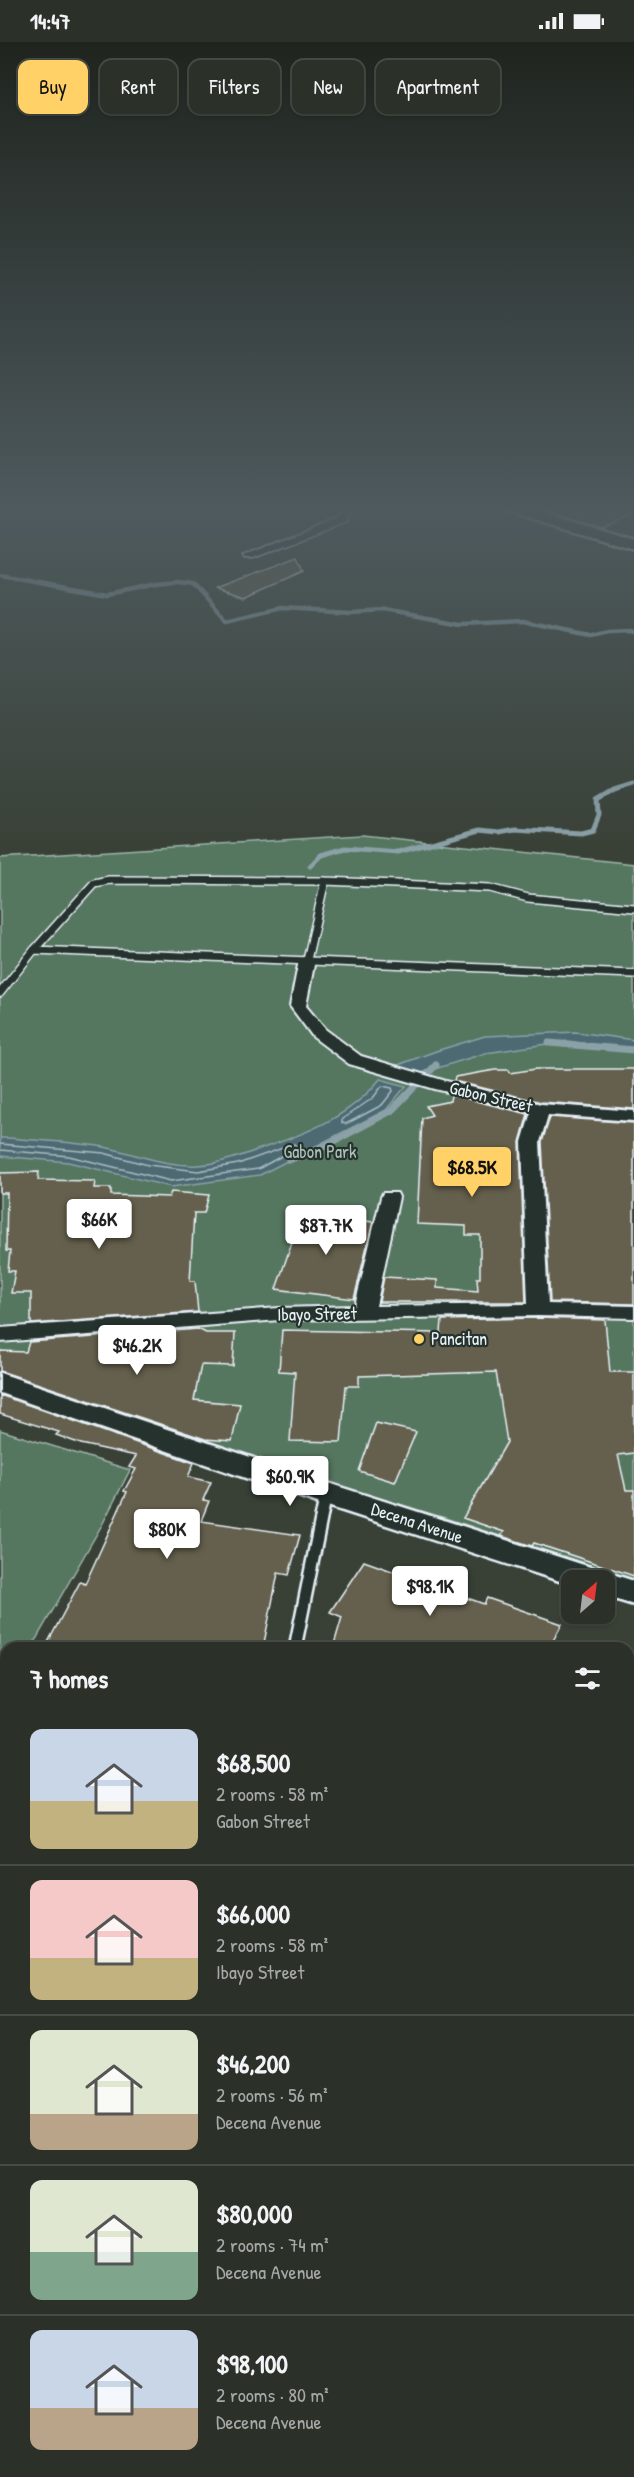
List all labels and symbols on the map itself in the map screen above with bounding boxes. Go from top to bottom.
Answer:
street label: Gabon Street [447,1075,536,1118]
park label: Gabon Park [284,1139,357,1164]
pin: $68.5K [423,1147,521,1198]
pin: $66K [63,1199,135,1250]
pin: $87.7K [277,1205,375,1256]
street label: Ibayo Street [277,1300,358,1327]
pin: $46.2K [88,1325,186,1376]
place label: Pancitan [431,1326,487,1351]
marker: Pancitan [412,1332,426,1346]
pin: $60.9K [241,1456,339,1507]
street label: Decena Avenue [368,1496,466,1549]
pin: $80K [131,1509,203,1560]
pin: $98.1K [381,1566,479,1617]
north arrow [561,1570,615,1624]

